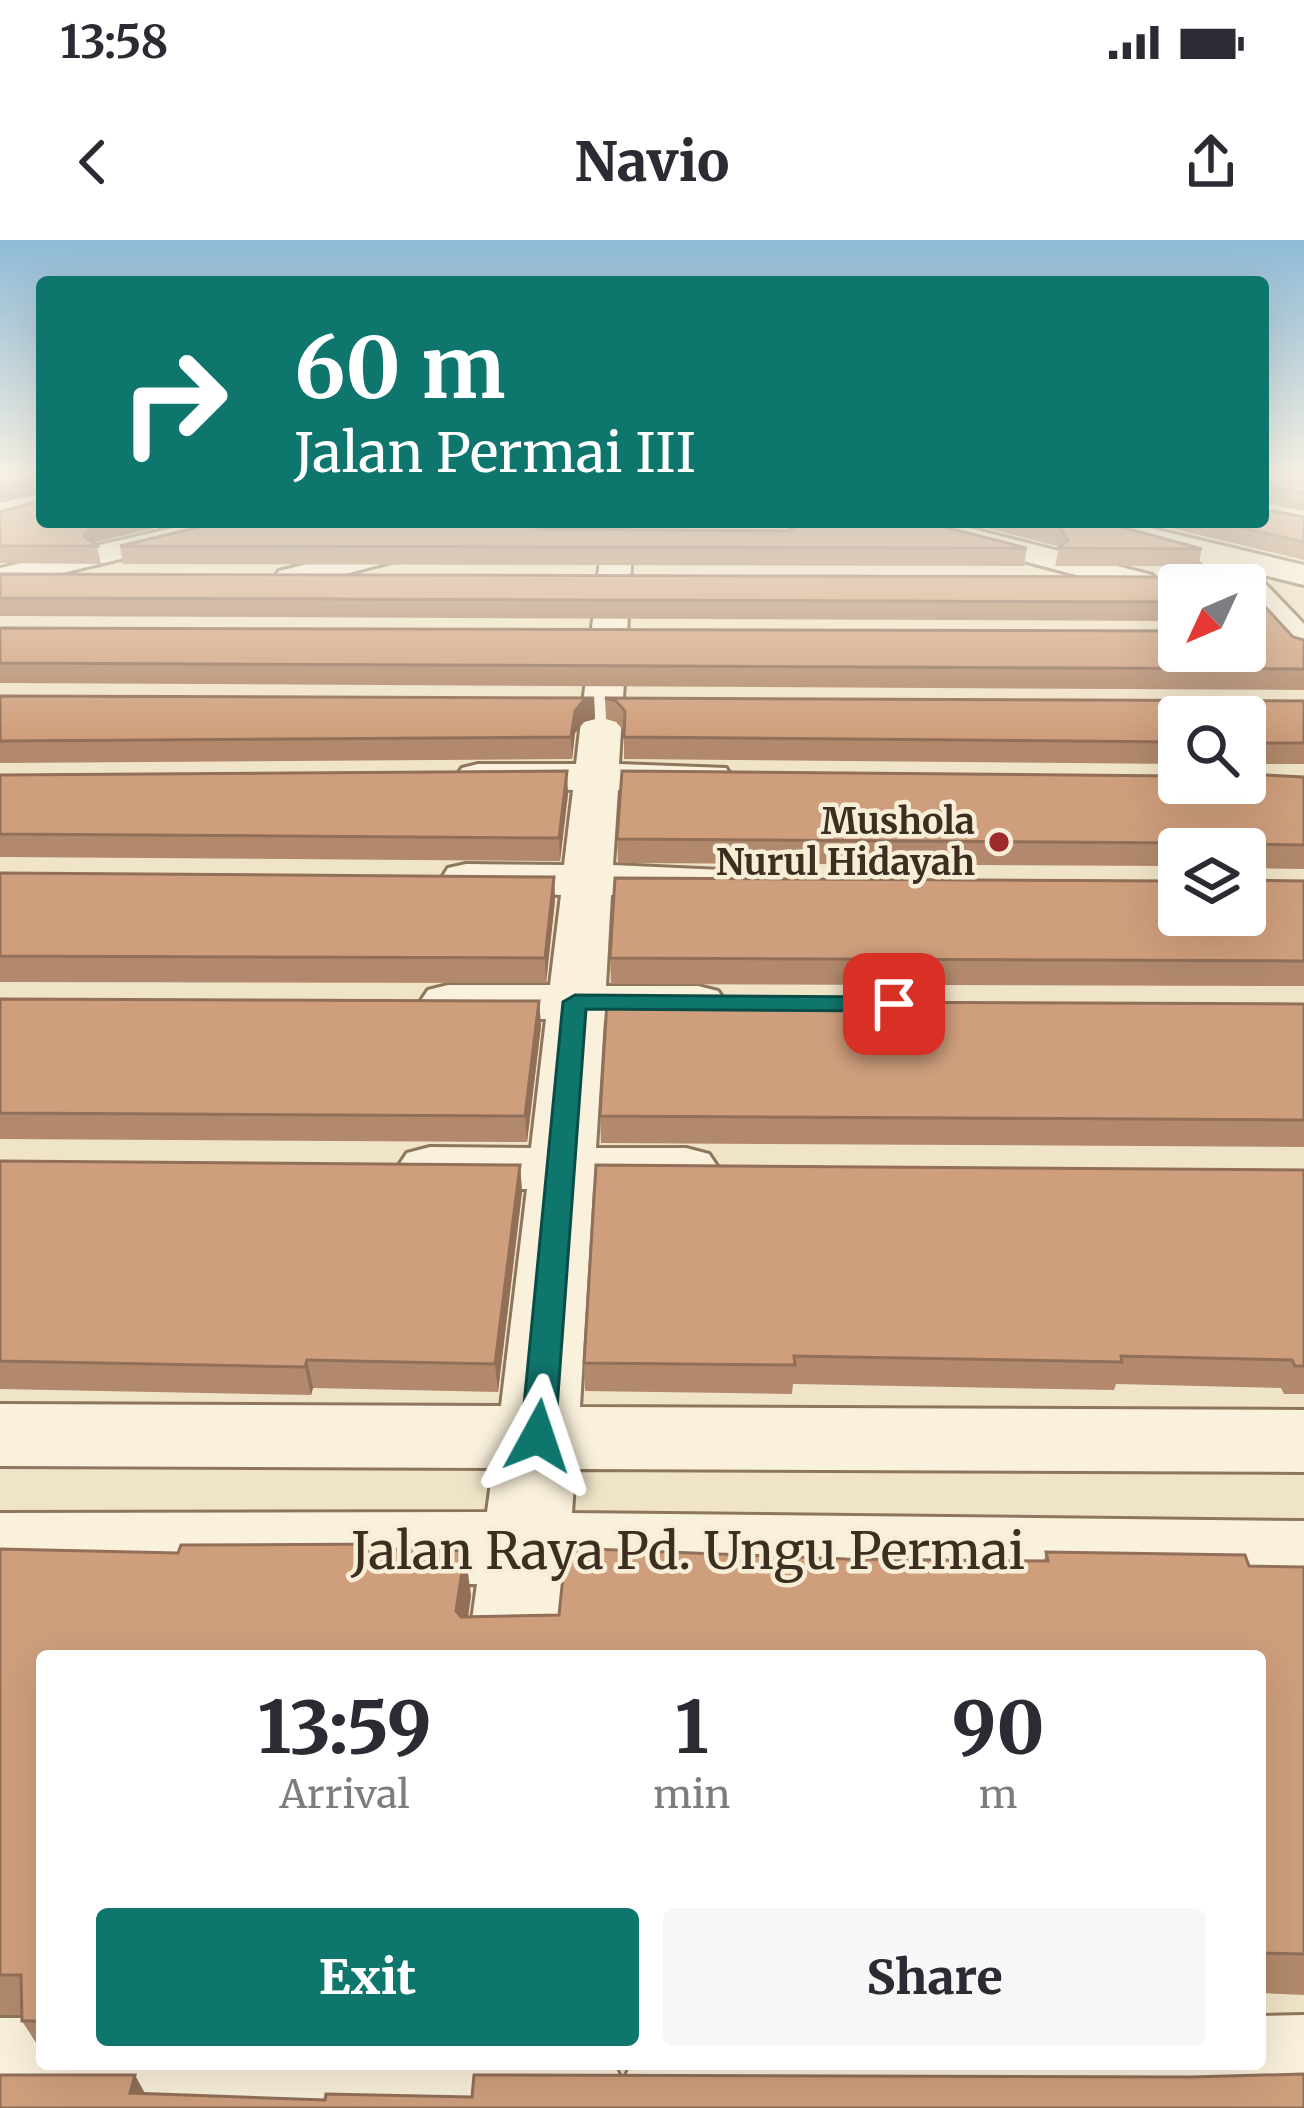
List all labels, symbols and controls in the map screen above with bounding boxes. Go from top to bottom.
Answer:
text: 13:58 [60,14,169,70]
text: Navio [575,128,729,196]
icon: back [60,129,126,195]
icon: share [1178,129,1244,195]
text: 60 m [294,315,505,421]
icon: right [96,324,252,480]
text: Jalan Permai III [294,419,696,487]
north arrow [1158,564,1266,672]
map controls [1158,564,1266,936]
button: search [1158,696,1266,804]
place label: Mushola Nurul Hidayah [716,799,975,885]
button: layers [1158,828,1266,936]
marker: Mushola Nurul Hidayah [986,829,1012,855]
pin [843,953,945,1055]
icon: arrive [861,971,927,1037]
position arrow [475,1373,601,1499]
street label: Jalan Raya Pd. Ungu Permai [350,1519,1025,1583]
text: 13:59 [257,1682,432,1773]
text: 1 [675,1682,709,1773]
text: 90 [952,1682,1045,1773]
text: Arrival [279,1770,410,1819]
text: min [653,1770,730,1819]
text: m [979,1770,1018,1819]
button: Exit [96,1908,639,2046]
button: Share [663,1908,1206,2046]

